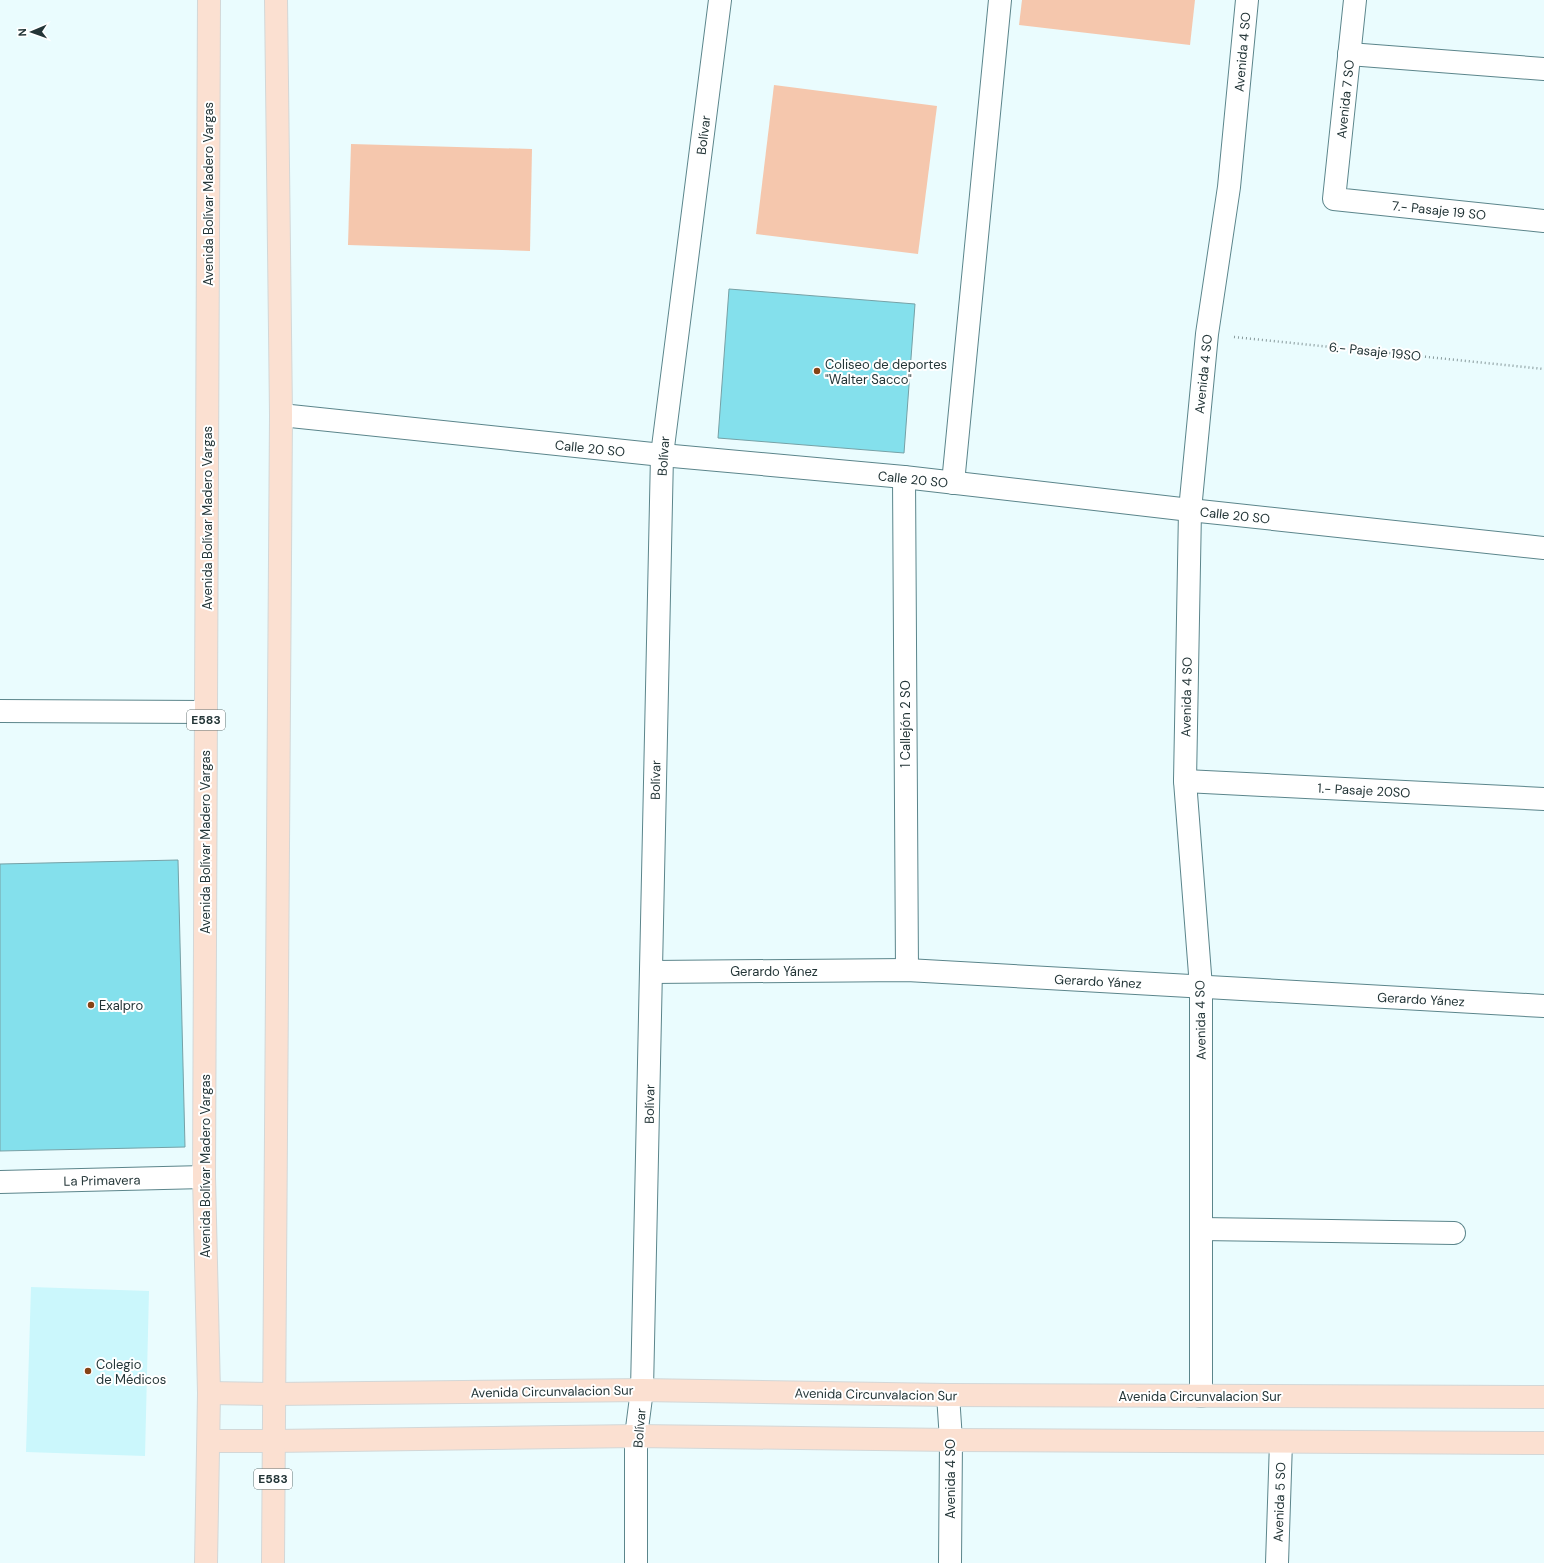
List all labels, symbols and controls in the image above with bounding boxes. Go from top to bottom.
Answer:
street label: Avenida 4 SO [1231,11,1254,93]
north arrow [12,12,52,52]
text: N [15,28,29,37]
street label: Avenida 7 SO [1333,59,1358,139]
street label: Avenida Bolívar Madero Vargas [200,102,217,286]
street label: Bolívar [693,114,714,156]
street label: 7.- Pasaje 19 SO [1391,197,1487,224]
street label: Avenida 4 SO [1191,333,1216,415]
street label: 6.- Pasaje 19SO [1328,338,1422,365]
place label: Coliseo de deportes "Walter Sacco" [825,356,947,388]
marker: Coliseo de deportes "Walter Sacco" [812,366,822,376]
street label: Avenida Bolívar Madero Vargas [199,426,216,610]
street label: Bolívar [654,435,673,476]
street label: Calle 20 SO [554,436,626,461]
street label: Calle 20 SO [877,467,949,492]
street label: Calle 20 SO [1199,503,1271,528]
street label: Avenida 4 SO [1177,657,1196,737]
street label: 1 Callejón 2 SO [897,680,914,768]
road number: E583 [187,710,225,730]
street label: Avenida Bolívar Madero Vargas [197,750,214,934]
street label: Bolívar [647,760,664,800]
street label: 1.- Pasaje 20SO [1317,780,1411,801]
street label: Gerardo Yánez [730,963,818,980]
street label: Gerardo Yánez [1054,971,1142,992]
street label: Avenida 4 SO [1191,980,1210,1060]
street label: Gerardo Yánez [1377,989,1465,1010]
place label: Exalpro [99,997,143,1014]
marker: Exalpro [86,1000,96,1010]
street label: Avenida Bolívar Madero Vargas [197,1074,214,1258]
street label: Bolívar [641,1084,658,1124]
street label: La Primavera [63,1171,141,1190]
place label: Colegio de Médicos [96,1356,166,1388]
marker: Colegio de Médicos [83,1366,93,1376]
street label: Avenida Circunvalacion Sur [470,1382,634,1401]
street label: Avenida Circunvalacion Sur [794,1385,958,1404]
street label: Avenida Circunvalacion Sur [1119,1388,1282,1405]
street label: Bolívar [629,1407,650,1449]
street label: Avenida 4 SO [942,1439,959,1519]
street label: Avenida 5 SO [1270,1462,1289,1542]
road number: E583 [254,1469,292,1489]

